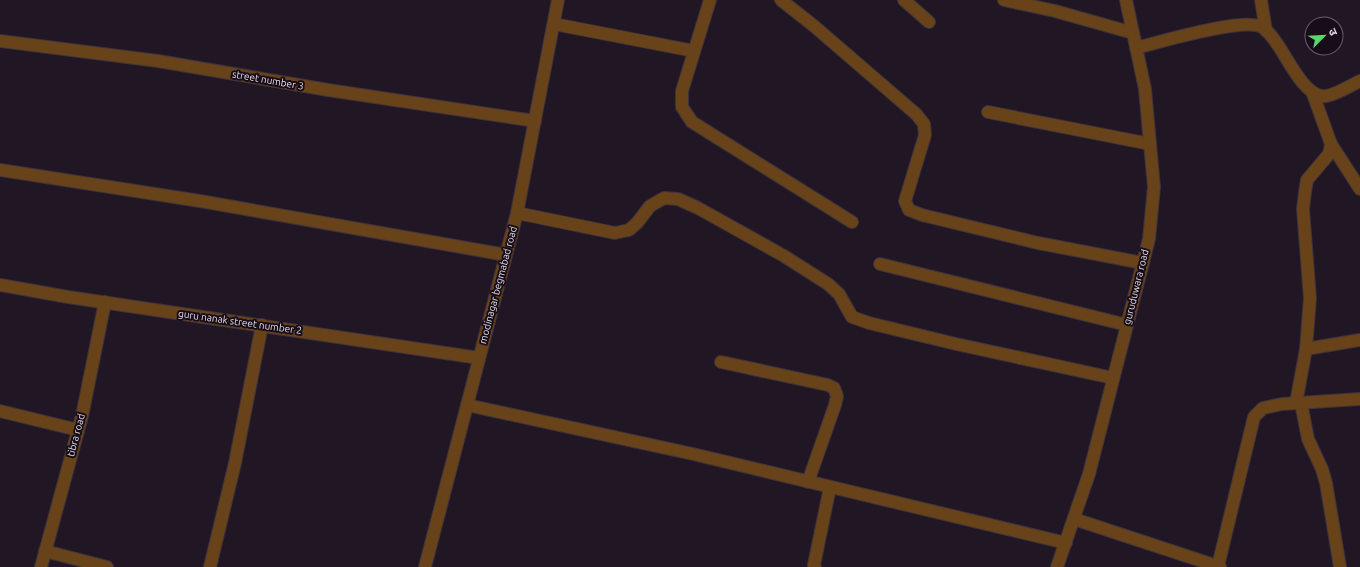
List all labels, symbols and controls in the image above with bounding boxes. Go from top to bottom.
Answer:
north arrow [1304,16,1344,56]
text: उ [1326,27,1340,38]
street label: street number 3 [231,68,305,92]
street label: modinagar begmabad road [477,225,519,345]
street label: guruduwara road [1121,248,1151,326]
street label: guru nanak street number 2 [177,308,303,336]
street label: tibra road [65,412,87,458]

